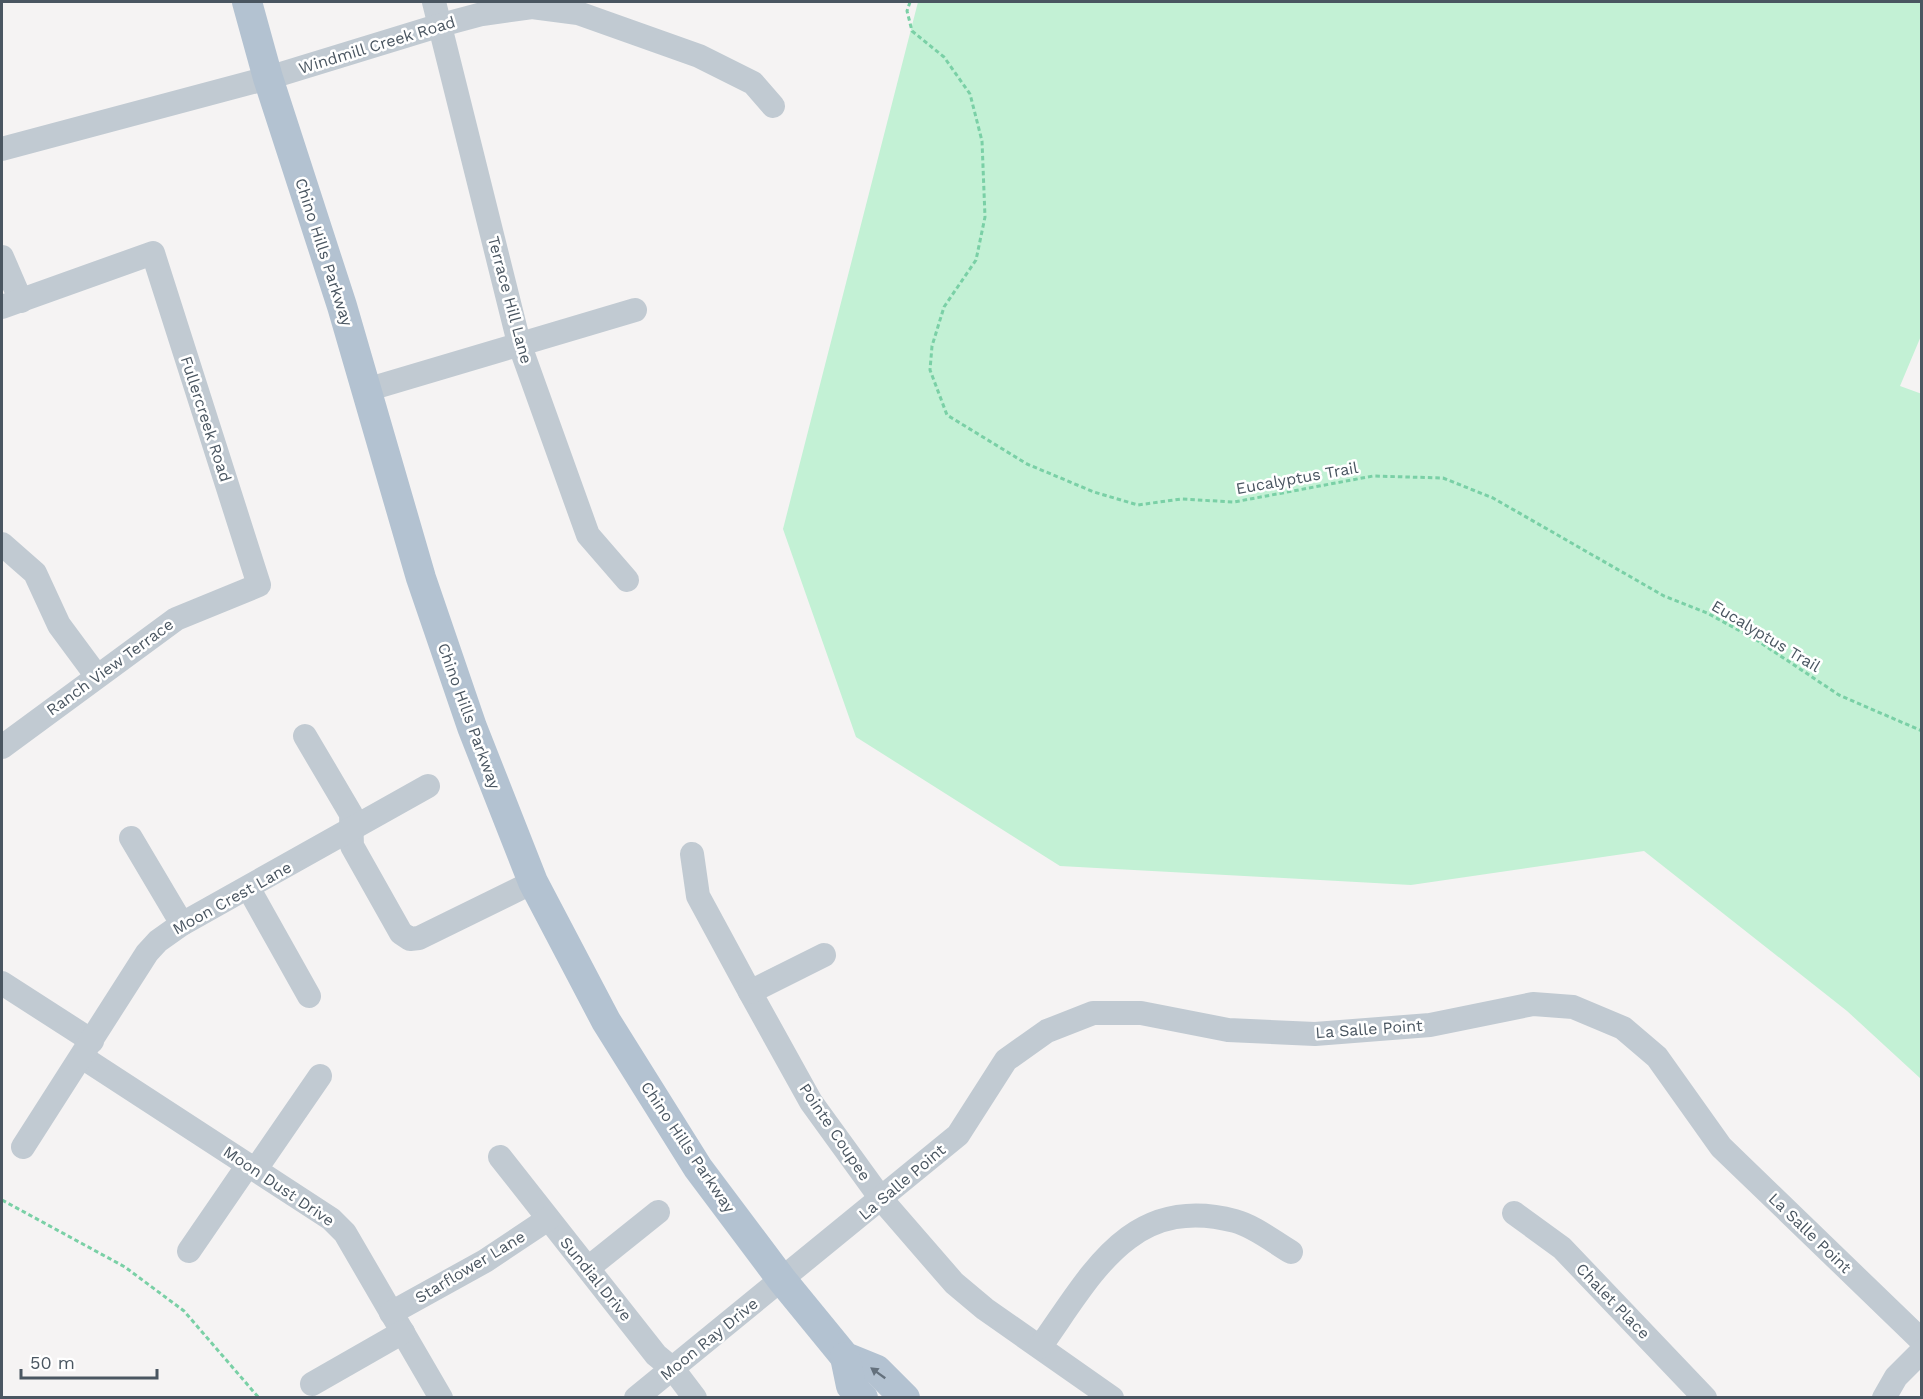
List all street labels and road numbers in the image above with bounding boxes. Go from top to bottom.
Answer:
street label: Windmill Creek Road [296,12,458,78]
street label: Chino Hills Parkway [291,176,357,329]
street label: Terrace Hill Lane [484,234,536,366]
street label: Fullercreek Road [177,354,235,484]
street label: Eucalyptus Trail [1234,458,1360,498]
street label: Eucalyptus Trail [1708,596,1824,676]
street label: Ranch View Terrace [43,615,177,719]
street label: Chino Hills Parkway [434,640,505,792]
street label: Moon Crest Lane [169,857,295,939]
street label: La Salle Point [1315,1016,1423,1042]
street label: Chino Hills Parkway [637,1078,739,1217]
street label: Pointe Coupee [795,1080,875,1184]
street label: La Salle Point [855,1140,949,1224]
street label: Moon Dust Drive [220,1142,338,1230]
street label: La Salle Point [1765,1189,1855,1277]
street label: Starflower Lane [412,1227,528,1307]
street label: Sundial Drive [556,1233,636,1325]
street label: Chalet Place [1572,1259,1654,1343]
street label: Moon Ray Drive [656,1294,762,1384]

